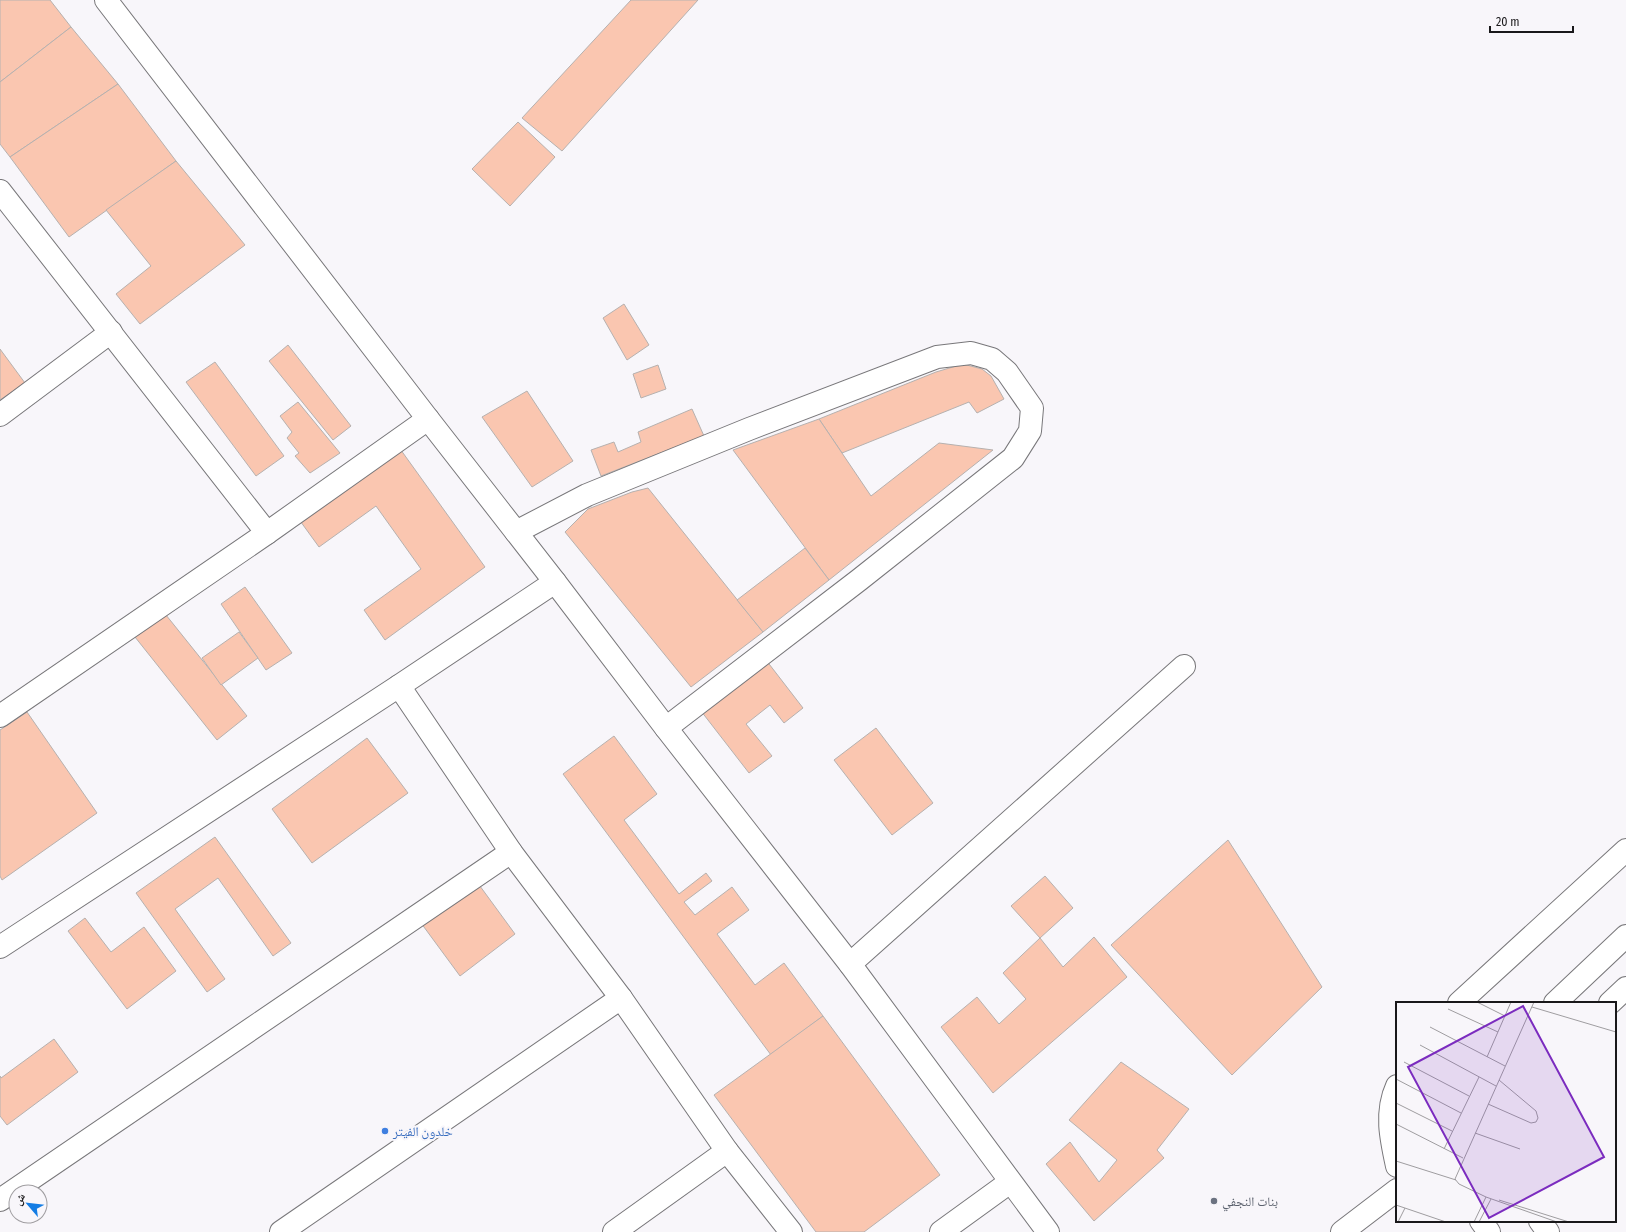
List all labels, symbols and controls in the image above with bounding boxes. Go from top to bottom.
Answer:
scale bar [1490,8,1573,34]
text: 20 m [1496,15,1520,29]
inset map [1396,1002,1616,1222]
place label: خلدون الفيتر [392,1124,453,1140]
marker: خلدون الفيتر [380,1126,390,1136]
north arrow [8,1184,48,1224]
text: ش [11,1191,29,1208]
place label: بنات النجفي [1222,1194,1278,1212]
marker: بنات النجفي [1209,1196,1219,1206]

